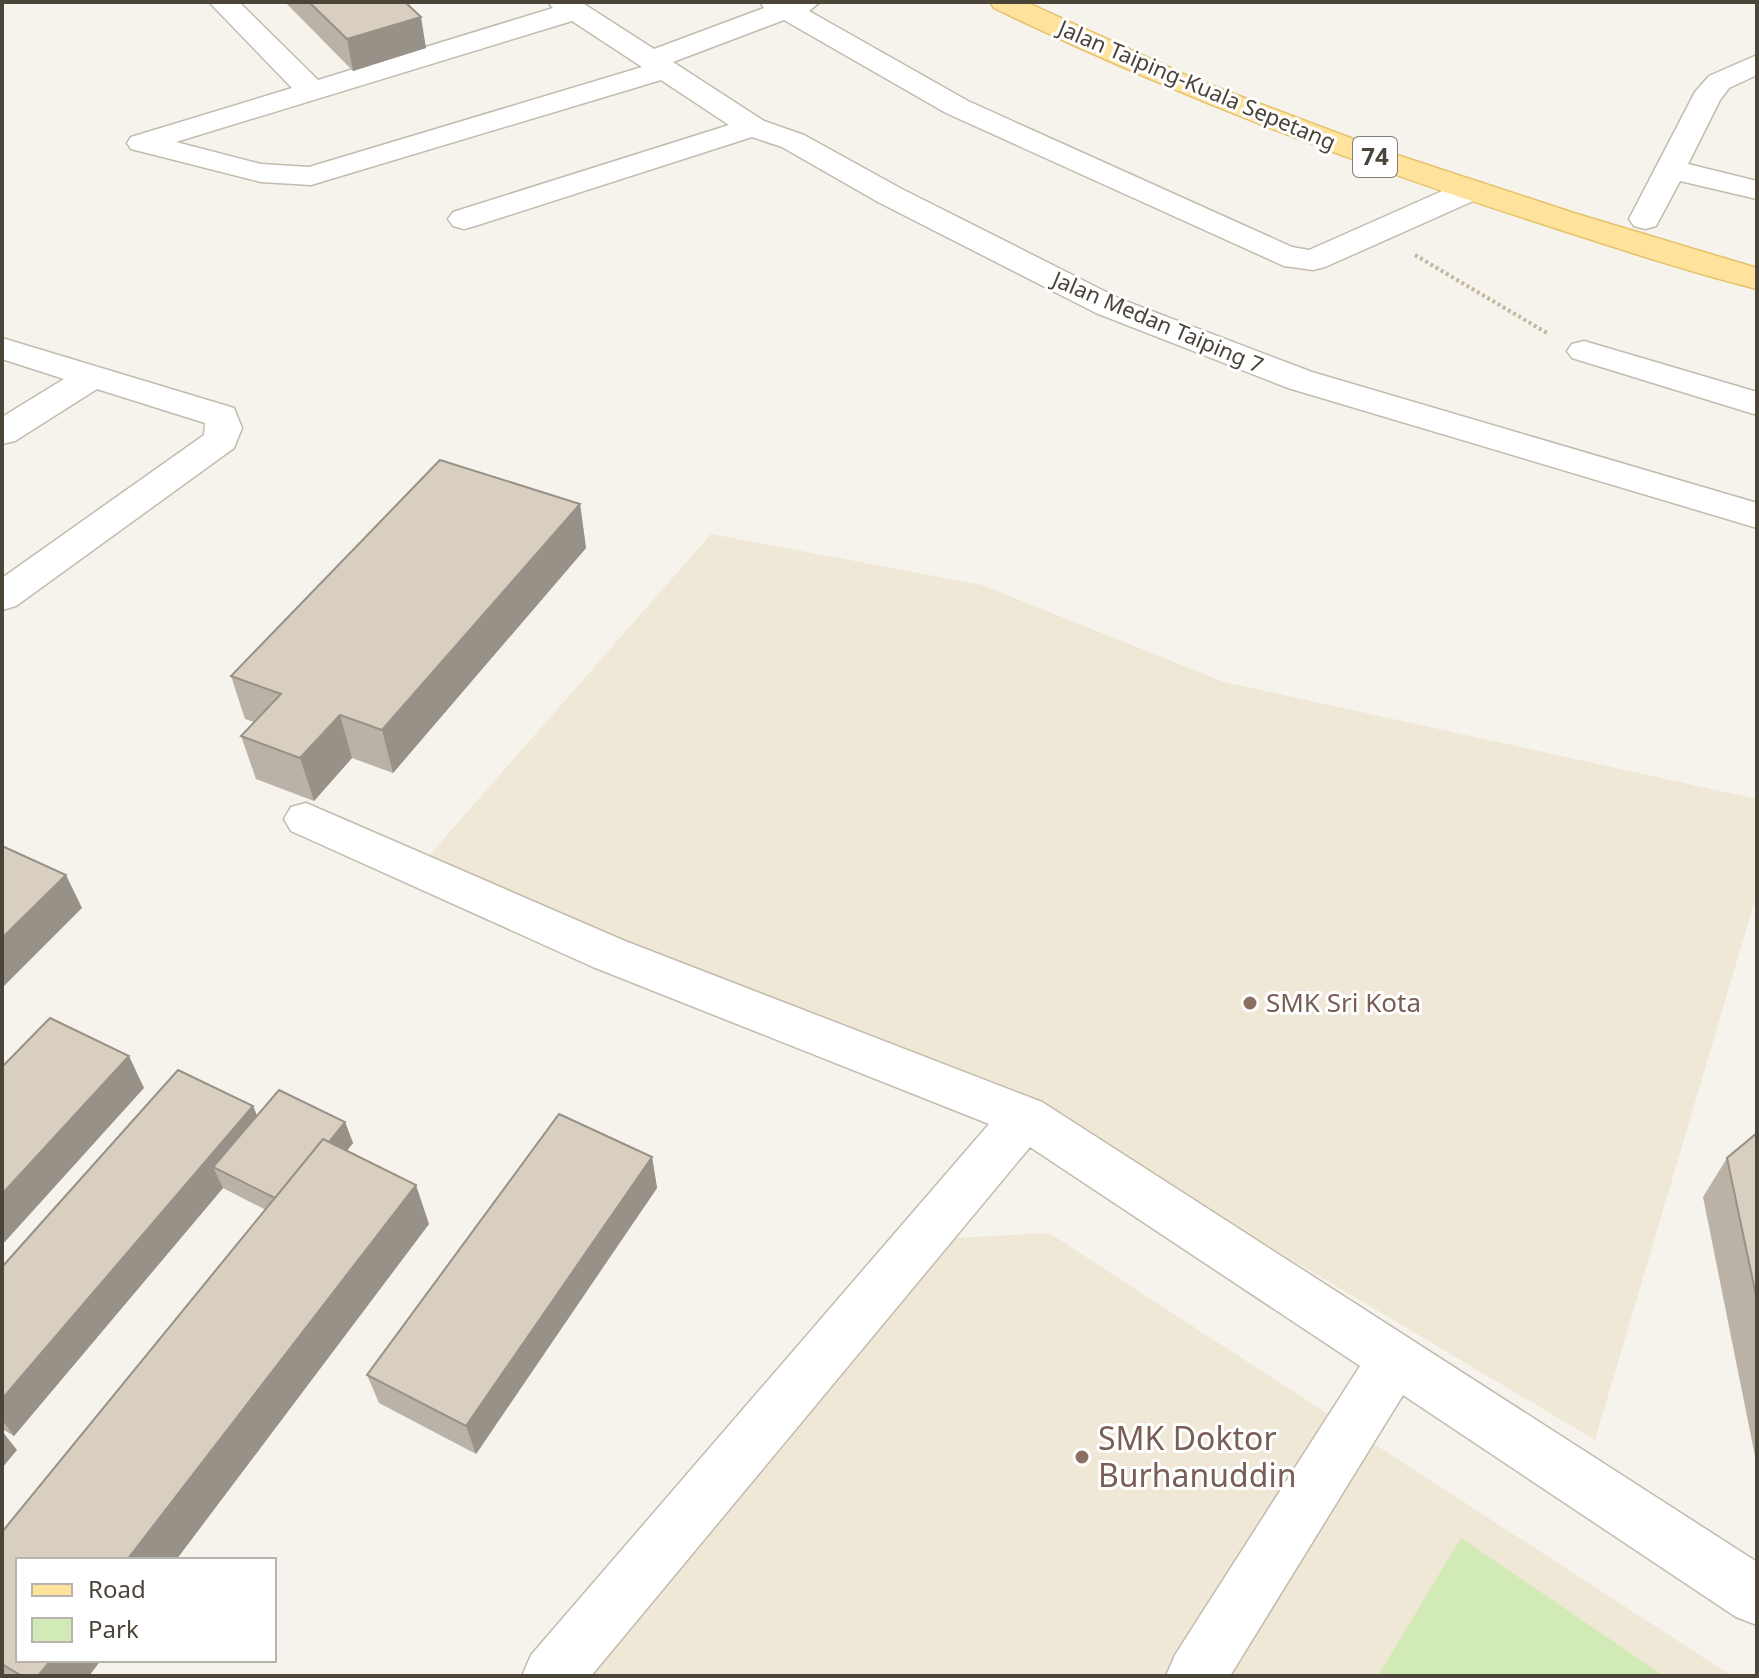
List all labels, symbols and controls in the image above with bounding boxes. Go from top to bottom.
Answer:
street label: Jalan Taiping-Kuala Sepetang [1052,11,1341,156]
road number: 74 [1353,137,1397,177]
street label: Jalan Medan Taiping 7 [1047,262,1268,379]
place label: SMK Sri Kota [1266,984,1421,1020]
marker: SMK Sri Kota [1241,994,1259,1012]
place label: SMK Doktor Burhanuddin [1098,1416,1296,1496]
marker: SMK Doktor Burhanuddin [1073,1448,1091,1466]
legend [16,1558,276,1662]
text: Road [88,1572,146,1605]
text: Park [88,1612,139,1645]

